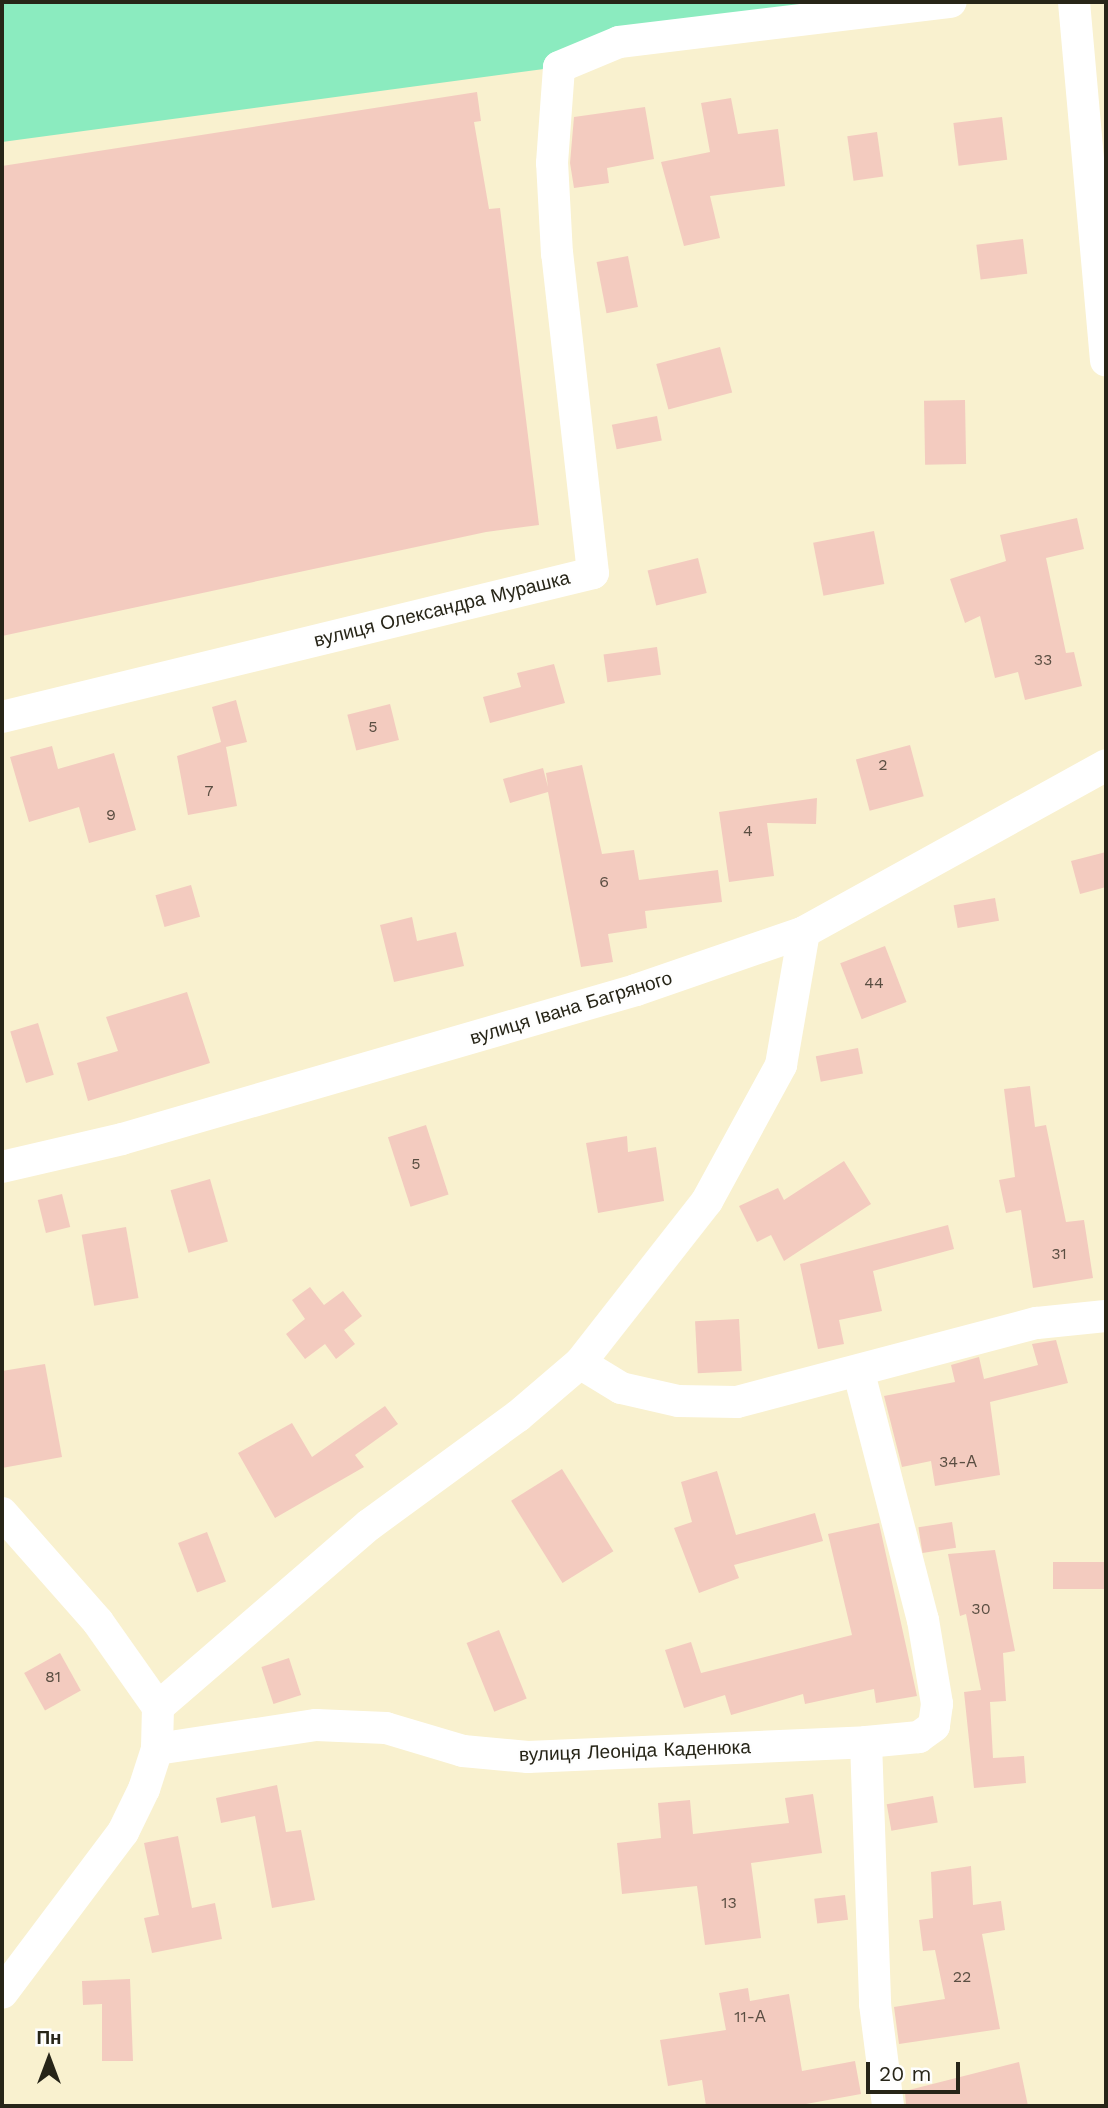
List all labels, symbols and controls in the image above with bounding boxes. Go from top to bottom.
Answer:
street label: вулиця Олександра Мурашка [312,566,572,652]
house number: 33 [1034,650,1052,670]
house number: 5 [368,717,378,737]
house number: 2 [878,755,888,775]
house number: 7 [205,781,213,801]
house number: 9 [106,805,116,825]
house number: 4 [743,821,753,841]
house number: 6 [599,872,609,892]
street label: вулиця Івана Багряного [467,966,675,1050]
house number: 44 [864,973,884,993]
house number: 5 [411,1154,421,1174]
house number: 31 [1051,1244,1067,1264]
house number: 34-А [939,1452,977,1472]
house number: 30 [971,1599,991,1619]
house number: 81 [45,1667,61,1687]
street label: вулиця Леоніда Каденюка [519,1736,751,1766]
house number: 13 [721,1893,737,1913]
house number: 22 [953,1967,971,1987]
house number: 11-А [734,2007,766,2027]
north arrow [14,2024,84,2094]
text: Пн [36,2026,62,2049]
scale bar [870,2048,964,2092]
text: 20 m [879,2061,931,2086]

